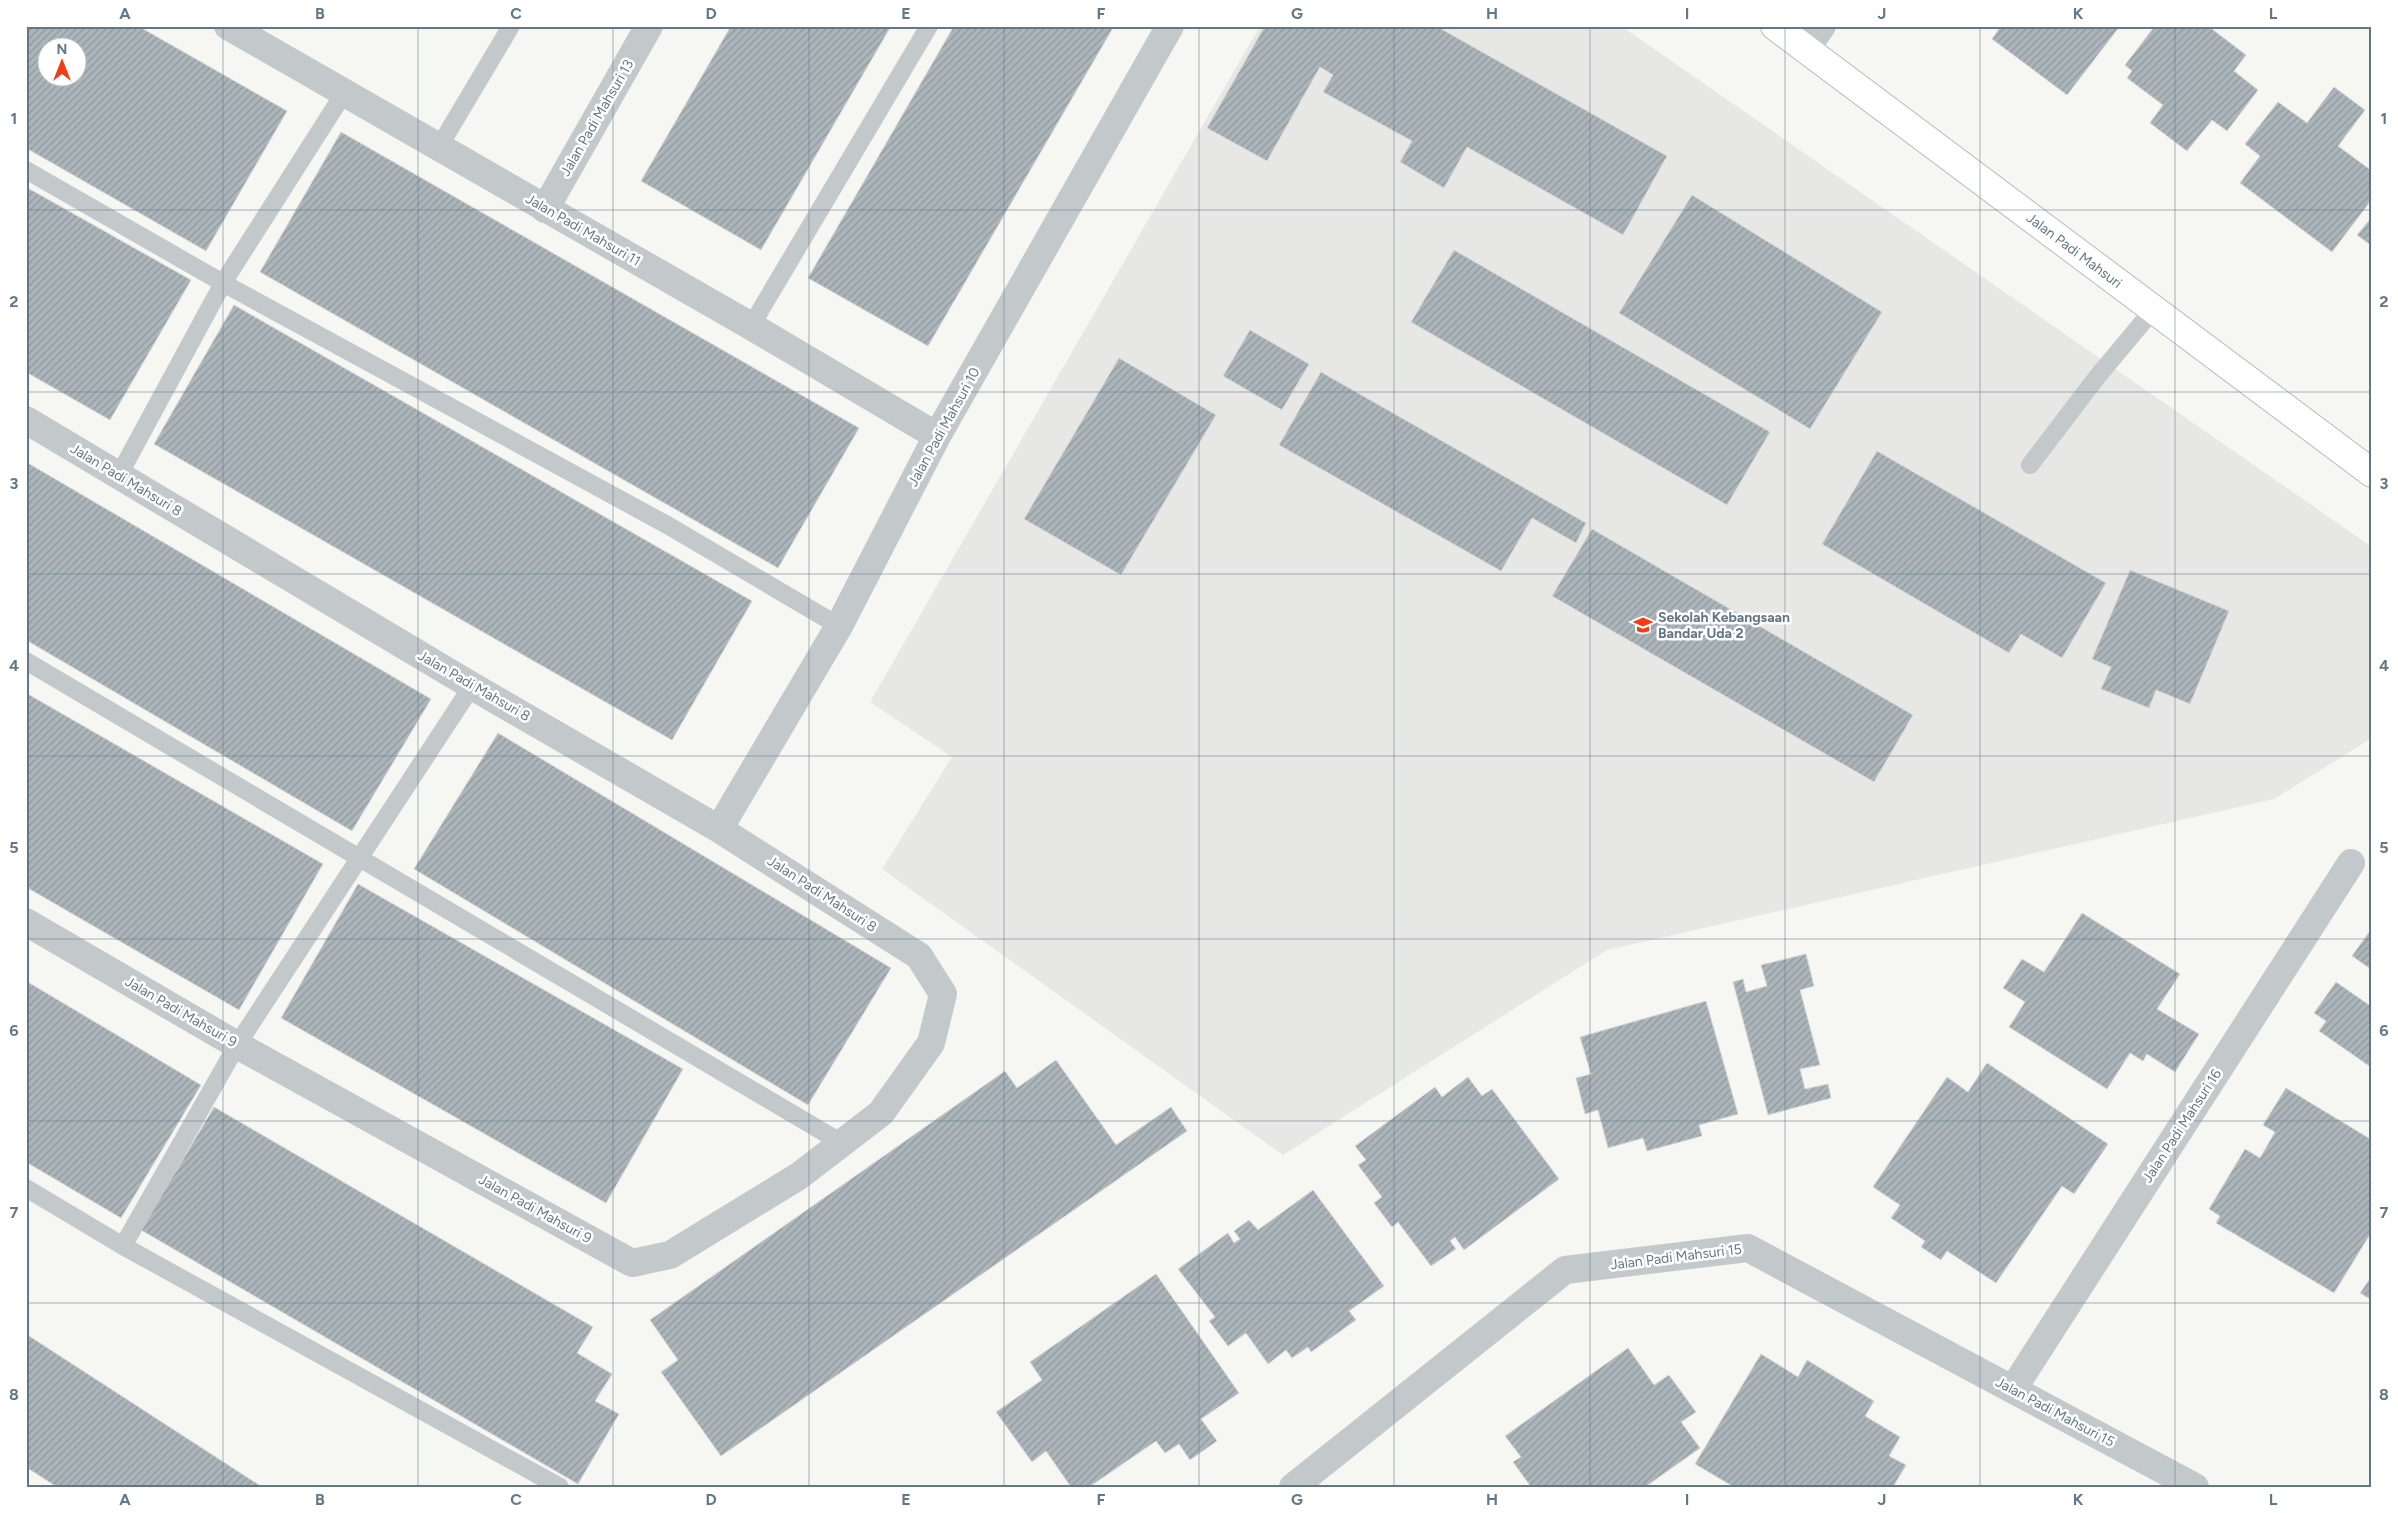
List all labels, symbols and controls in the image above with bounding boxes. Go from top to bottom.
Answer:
text: A [119,4,131,23]
text: B [315,4,325,23]
text: C [510,4,522,23]
text: D [705,4,717,23]
text: E [901,4,911,23]
text: F [1097,4,1106,23]
text: G [1291,4,1303,23]
text: H [1486,4,1498,23]
text: I [1685,4,1689,23]
text: J [1878,4,1886,23]
text: K [2073,4,2084,23]
text: L [2269,4,2278,23]
north arrow [38,38,88,88]
text: N [57,41,67,58]
street label: Jalan Padi Mahsuri 13 [557,57,637,179]
text: 1 [11,109,17,128]
text: 1 [2381,109,2387,128]
street label: Jalan Padi Mahsuri 11 [522,190,644,270]
street label: Jalan Padi Mahsuri [2023,209,2126,291]
text: 2 [9,292,19,311]
text: 2 [2379,292,2389,311]
street label: Jalan Padi Mahsuri 10 [904,365,984,489]
street label: Jalan Padi Mahsuri 8 [67,440,185,520]
text: 3 [10,474,19,493]
text: 3 [2380,474,2389,493]
place label: Sekolah Kebangsaan Bandar Uda 2 [1658,609,1790,642]
school or university icon: Sekolah Kebangsaan Bandar Uda 2 [1632,614,1654,636]
street label: Jalan Padi Mahsuri 8 [415,647,533,725]
text: 4 [9,656,19,675]
text: 4 [2379,656,2389,675]
text: 5 [9,838,19,857]
text: 5 [2379,838,2389,857]
street label: Jalan Padi Mahsuri 8 [764,852,880,936]
street label: Jalan Padi Mahsuri 9 [122,973,240,1051]
text: 6 [9,1021,19,1040]
text: 6 [2379,1021,2389,1040]
street label: Jalan Padi Mahsuri 16 [2139,1066,2225,1186]
street label: Jalan Padi Mahsuri 9 [476,1171,594,1247]
text: 7 [10,1203,19,1222]
text: 7 [2380,1203,2389,1222]
street label: Jalan Padi Mahsuri 15 [1609,1241,1743,1273]
street label: Jalan Padi Mahsuri 15 [1993,1373,2117,1451]
text: 8 [9,1385,19,1404]
text: 8 [2379,1385,2389,1404]
text: A [119,1490,131,1509]
text: B [315,1490,325,1509]
text: C [510,1490,522,1509]
text: D [705,1490,717,1509]
text: E [901,1490,911,1509]
text: F [1097,1490,1106,1509]
text: G [1291,1490,1303,1509]
text: H [1486,1490,1498,1509]
text: I [1685,1490,1689,1509]
text: J [1878,1490,1886,1509]
text: K [2073,1490,2084,1509]
text: L [2269,1490,2278,1509]

